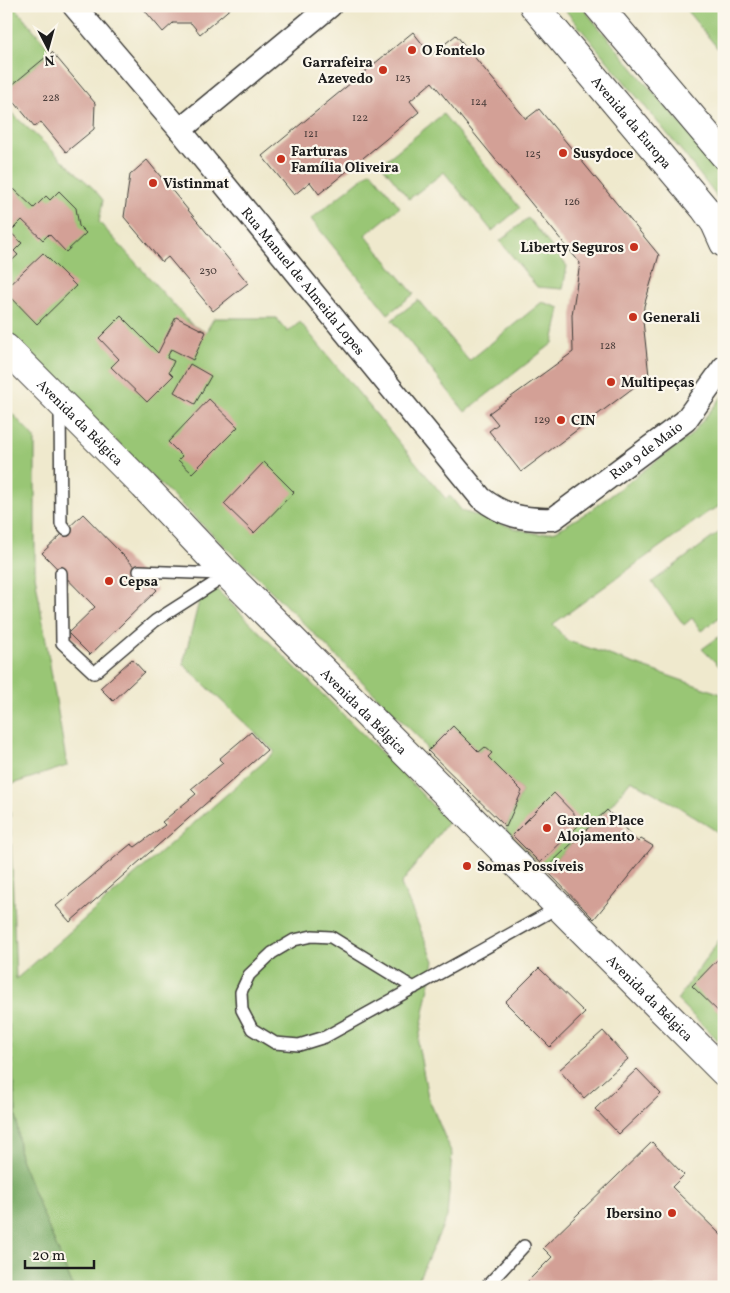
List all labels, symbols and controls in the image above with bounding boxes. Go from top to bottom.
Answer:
north arrow [22,22,72,72]
place label: O Fontelo [422,42,485,61]
marker: O Fontelo [406,44,418,56]
text: N [43,49,55,69]
place label: Garrafeira Azevedo [303,54,373,89]
marker: Garrafeira Azevedo [377,64,389,76]
house number: 123 [395,71,411,86]
street label: Avenida da Europa [586,73,675,174]
house number: 228 [42,91,60,106]
house number: 124 [471,95,488,110]
house number: 122 [352,111,368,126]
house number: 121 [304,127,318,142]
place label: Farturas Família Oliveira [291,143,399,178]
place label: Susydoce [573,145,633,164]
house number: 125 [525,147,541,162]
marker: Susydoce [557,147,569,159]
marker: Farturas Família Oliveira [275,153,287,165]
place label: Vistinmat [163,175,229,194]
marker: Vistinmat [147,177,159,189]
house number: 126 [564,195,580,210]
street label: Rua Manuel de Almeida Lopes [236,204,368,360]
place label: Liberty Seguros [520,239,624,258]
marker: Liberty Seguros [628,241,640,253]
house number: 230 [199,264,217,279]
place label: Generali [643,309,700,328]
marker: Generali [627,311,639,323]
house number: 128 [600,339,616,354]
place label: Multipeças [621,374,694,393]
street label: Avenida da Bélgica [32,376,127,471]
marker: Multipeças [605,376,617,388]
place label: CIN [571,412,596,431]
house number: 129 [534,413,550,428]
marker: CIN [555,414,567,426]
street label: Rua 9 de Maio [606,418,687,485]
place label: Cepsa [119,573,158,592]
marker: Cepsa [103,575,115,587]
street label: Avenida da Bélgica [316,665,410,760]
place label: Garden Place Alojamento [557,812,644,847]
marker: Garden Place Alojamento [541,822,553,834]
place label: Somas Possíveis [477,858,584,877]
marker: Somas Possíveis [461,860,473,872]
street label: Avenida da Bélgica [602,952,696,1046]
place label: Ibersino [606,1205,662,1224]
marker: Ibersino [666,1207,678,1219]
scale bar [25,1238,94,1270]
text: 20 m [32,1246,65,1267]

